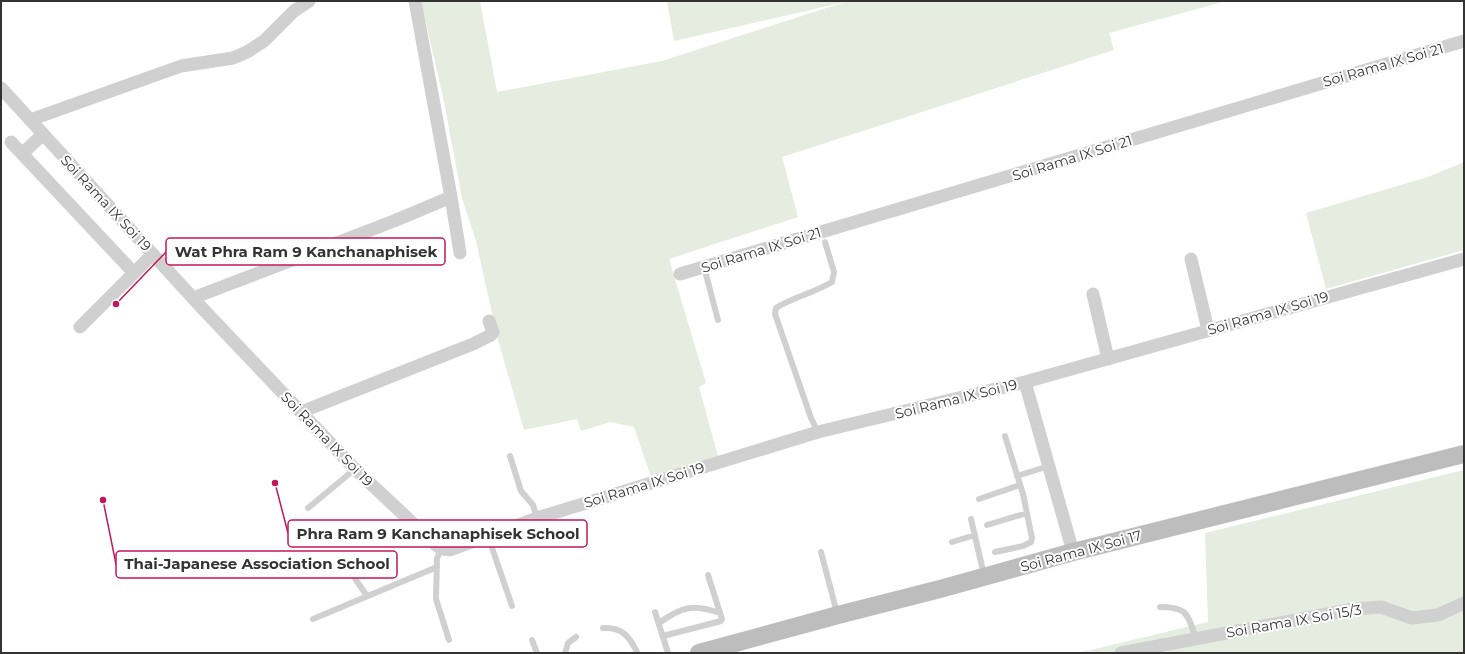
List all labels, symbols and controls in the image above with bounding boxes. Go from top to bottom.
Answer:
street label: Soi Rama IX Soi 21 [1321,39,1445,91]
street label: Soi Rama IX Soi 21 [1010,131,1134,185]
street label: Soi Rama IX Soi 19 [57,151,155,255]
street label: Soi Rama IX Soi 21 [699,223,823,277]
callout: Wat Phra Ram 9 Kanchanaphisek [166,238,445,265]
text: Wat Phra Ram 9 Kanchanaphisek [175,242,437,261]
street label: Soi Rama IX Soi 19 [1205,287,1331,339]
street label: Soi Rama IX Soi 19 [893,375,1019,423]
street label: Soi Rama IX Soi 19 [277,388,377,490]
street label: Soi Rama IX Soi 19 [582,458,706,512]
callout: Phra Ram 9 Kanchanaphisek School [288,520,587,547]
text: Phra Ram 9 Kanchanaphisek School [296,524,580,543]
street label: Soi Rama IX Soi 17 [1018,526,1144,576]
callout: Thai-Japanese Association School [116,551,397,578]
text: Thai-Japanese Association School [124,554,390,573]
street label: Soi Rama IX Soi 15/3 [1225,600,1363,642]

